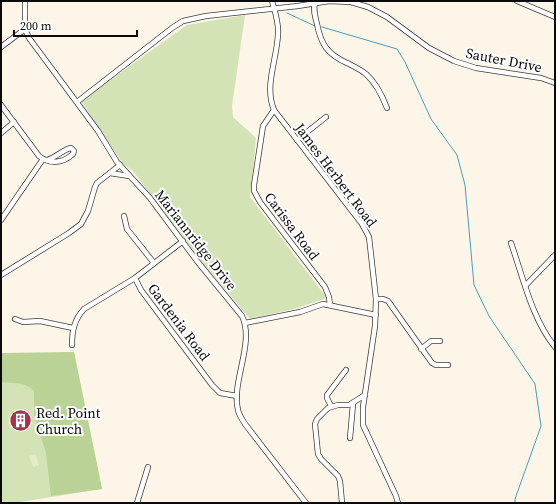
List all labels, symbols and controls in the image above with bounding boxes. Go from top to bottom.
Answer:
scale bar [14,12,137,38]
text: 200 m [20,18,52,34]
street label: Sauter Drive [464,43,544,77]
street label: James Herbert Road [290,118,382,231]
street label: Mariannridge Drive [150,186,242,294]
street label: Carissa Road [260,188,324,264]
street label: Gardenia Road [143,279,215,365]
place label: Red. Point Church [36,403,101,439]
building icon: Red. Point Church [7,408,33,434]

